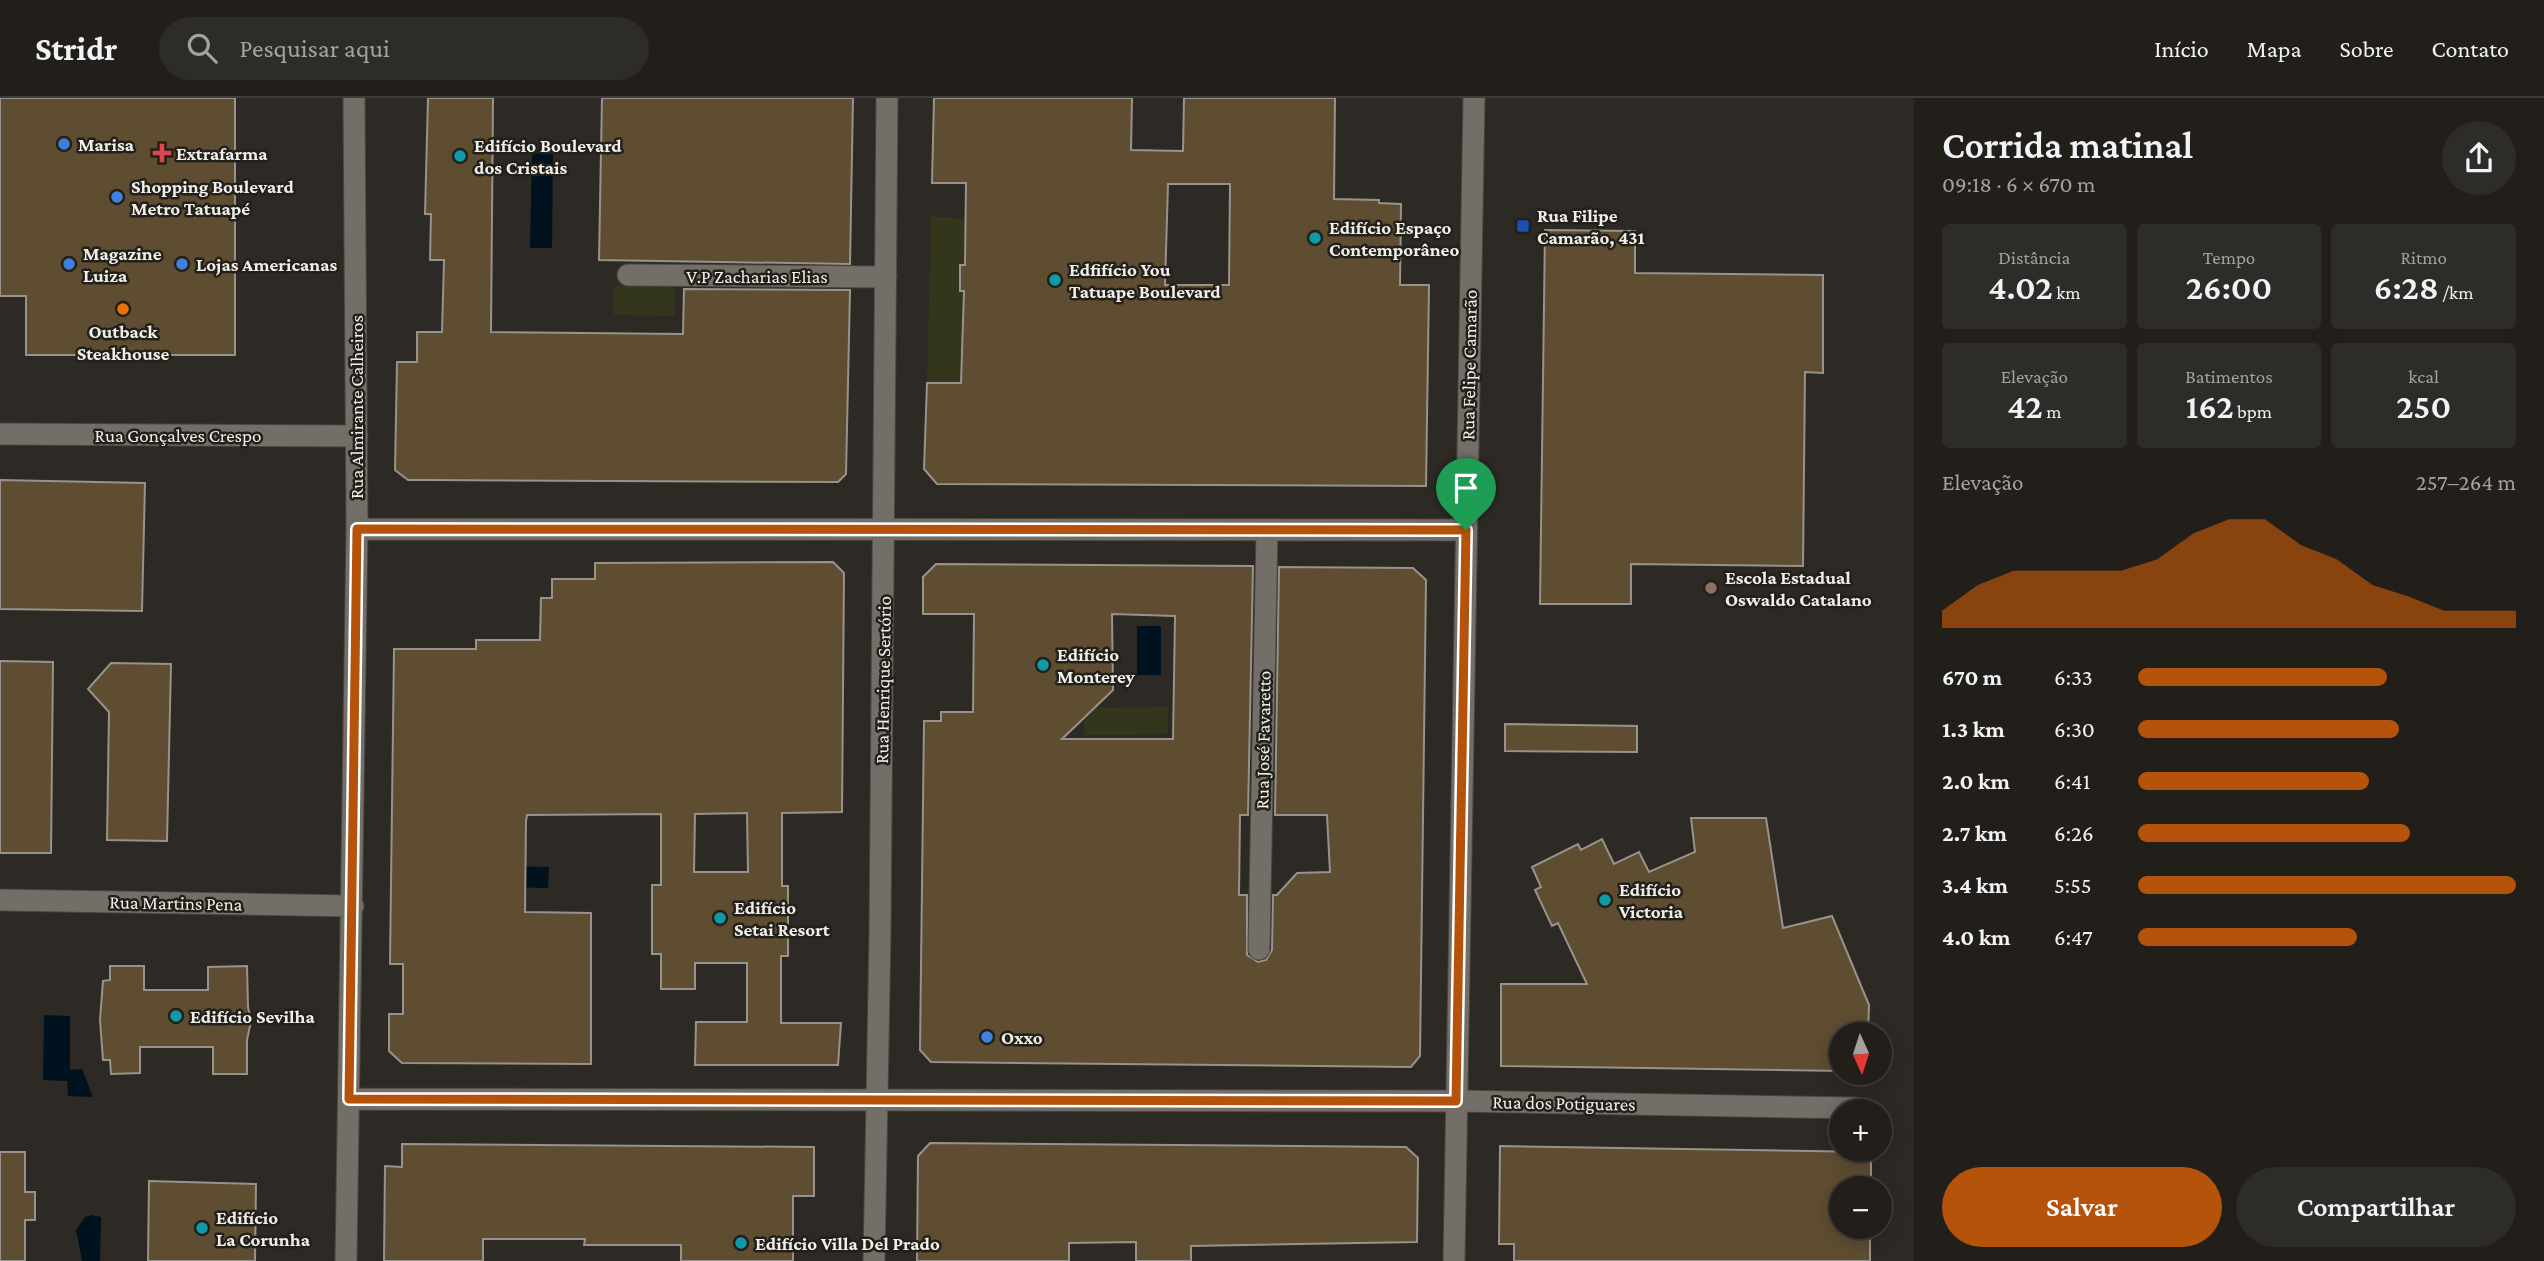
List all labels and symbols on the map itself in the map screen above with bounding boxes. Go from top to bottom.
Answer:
place label: Marisa [78,134,135,155]
place label: Edifício Boulevard dos Cristais [474,135,622,178]
marker: Marisa [56,136,72,152]
place label: Extrafarma [176,143,268,164]
marker: Extrafarma [154,145,170,161]
marker: Edifício Boulevard dos Cristais [452,148,468,164]
place label: Shopping Boulevard Metro Tatuapé [131,176,294,219]
marker: Shopping Boulevard Metro Tatuapé [109,189,125,205]
place label: Rua Filipe Camarão, 431 [1537,205,1645,248]
place label: Edifício Espaço Contemporâneo [1329,217,1459,260]
marker: Rua Filipe Camarão, 431 [1515,218,1531,234]
marker: Edifício Espaço Contemporâneo [1307,230,1323,246]
place label: Magazine Luiza [83,243,162,286]
place label: Lojas Americanas [196,254,337,276]
marker: Magazine Luiza [61,256,77,272]
marker: Lojas Americanas [174,256,190,272]
place label: Edfifício You Tatuape Boulevard [1069,259,1221,302]
street label: V.P Zacharias Elias [686,266,828,287]
marker: Edfifício You Tatuape Boulevard [1047,272,1063,288]
street label: Rua Felipe Camarão [1457,290,1481,440]
marker: Outback Steakhouse [115,301,131,317]
street label: Rua Almirante Calheiros [346,315,367,499]
place label: Outback Steakhouse [77,321,170,364]
street label: Rua Gonçalves Crespo [95,425,261,446]
pin [1436,458,1496,530]
place label: Escola Estadual Oswaldo Catalano [1725,567,1872,610]
marker: Escola Estadual Oswaldo Catalano [1703,580,1719,596]
street label: Rua Henrique Sertório [871,596,895,764]
place label: Edifício Monterey [1057,644,1136,687]
marker: Edifício Monterey [1035,657,1051,673]
street label: Rua José Favaretto [1251,670,1275,810]
place label: Edifício Victoria [1618,879,1684,922]
street label: Rua Martins Pena [109,891,243,915]
marker: Edifício Victoria [1597,892,1613,908]
place label: Edifício Setai Resort [734,897,830,940]
marker: Edifício Setai Resort [712,910,728,926]
place label: Edifício Sevilha [190,1006,315,1027]
marker: Edifício Sevilha [168,1008,184,1024]
north arrow [1829,1022,1892,1085]
place label: Oxxo [1001,1027,1043,1048]
marker: Oxxo [979,1029,995,1045]
street label: Rua dos Potiguares [1492,1091,1636,1115]
place label: Edifício La Corunha [216,1207,311,1250]
marker: Edifício La Corunha [194,1220,210,1236]
place label: Edifício Villa Del Prado [755,1233,940,1254]
marker: Edifício Villa Del Prado [733,1235,749,1251]

